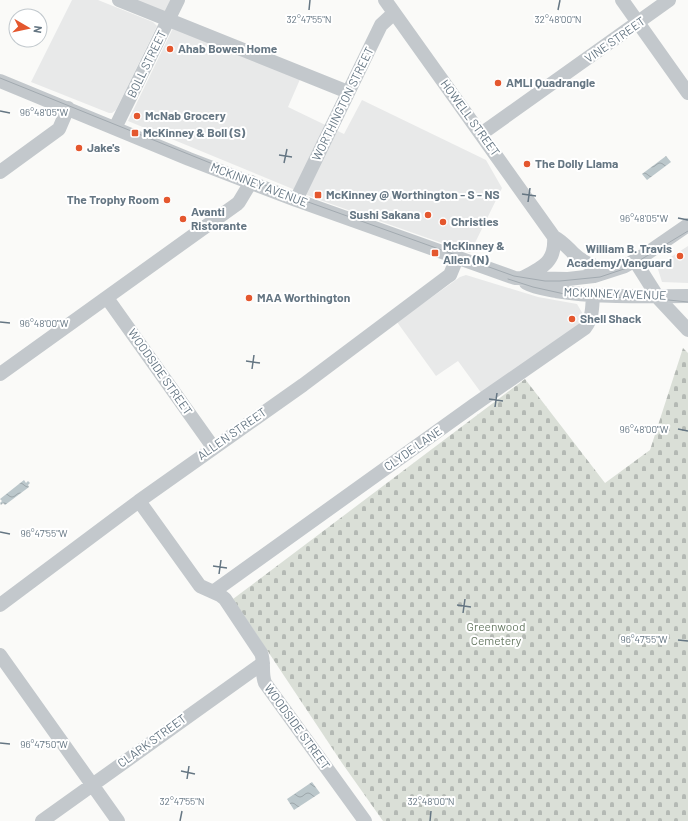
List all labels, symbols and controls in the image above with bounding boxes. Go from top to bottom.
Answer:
north arrow [8,8,48,48]
text: 32°47'55"N [286,13,332,25]
text: 32°48'00"N [534,13,582,25]
street label: VINE STREET [582,13,647,65]
text: N [31,25,45,34]
street label: BOLL STREET [124,27,169,100]
place label: Ahab Bowen Home [178,41,278,55]
marker: Ahab Bowen Home [165,44,175,54]
street label: WORTHINGTON STREET [308,44,376,163]
place label: AMLI Quadrangle [506,75,596,89]
street label: HOWELL STREET [438,76,503,159]
marker: AMLI Quadrangle [493,78,503,88]
text: 96°48'05"W [20,106,68,118]
place label: McNab Grocery [145,108,226,122]
marker: McNab Grocery [132,111,142,121]
place label: McKinney & Boll (S) [143,125,246,139]
marker: McKinney & Boll (S) [130,128,140,138]
place label: Jake's [87,140,120,154]
marker: Jake's [74,143,84,153]
place label: The Dolly Llama [535,156,618,170]
street label: MCKINNEY AVENUE [209,159,310,209]
marker: The Dolly Llama [522,159,532,169]
place label: McKinney @ Worthington - S - NS [326,187,500,201]
marker: McKinney @ Worthington - S - NS [313,190,323,200]
place label: The Trophy Room [67,192,159,206]
marker: The Trophy Room [162,195,172,205]
place label: Avanti Ristorante [191,204,248,232]
place label: Sushi Sakana [349,207,420,221]
marker: Sushi Sakana [423,210,433,220]
text: 96°48'05"W [620,212,668,224]
marker: Avanti Ristorante [178,214,188,224]
place label: Christies [451,214,499,228]
marker: Christies [438,217,448,227]
place label: McKinney & Allen (N) [443,238,505,266]
place label: William B. Travis Academy/Vanguard [566,241,672,269]
marker: McKinney & Allen (N) [430,248,440,258]
marker: William B. Travis Academy/Vanguard [675,251,685,261]
street label: MCKINNEY AVENUE [563,284,667,302]
place label: MAA Worthington [257,290,350,304]
marker: MAA Worthington [244,293,254,303]
place label: Shell Shack [580,311,642,325]
marker: Shell Shack [567,314,577,324]
text: 96°48'00"W [20,317,69,329]
street label: WOODSIDE STREET [126,326,196,417]
street label: ALLEN STREET [194,404,269,462]
street label: CLYDE LANE [381,423,444,473]
text: 96°48'00"W [620,423,669,435]
text: 96°47'55"W [20,527,68,539]
park label: Greenwood Cemetery [467,619,525,647]
text: 96°47'55"W [620,633,668,645]
street label: WOODSIDE STREET [262,681,334,772]
street label: CLARK STREET [114,711,189,770]
text: 96°47'50"W [20,738,68,750]
text: 32°47'55"N [159,795,205,807]
text: 32°48'00"N [407,795,455,807]

